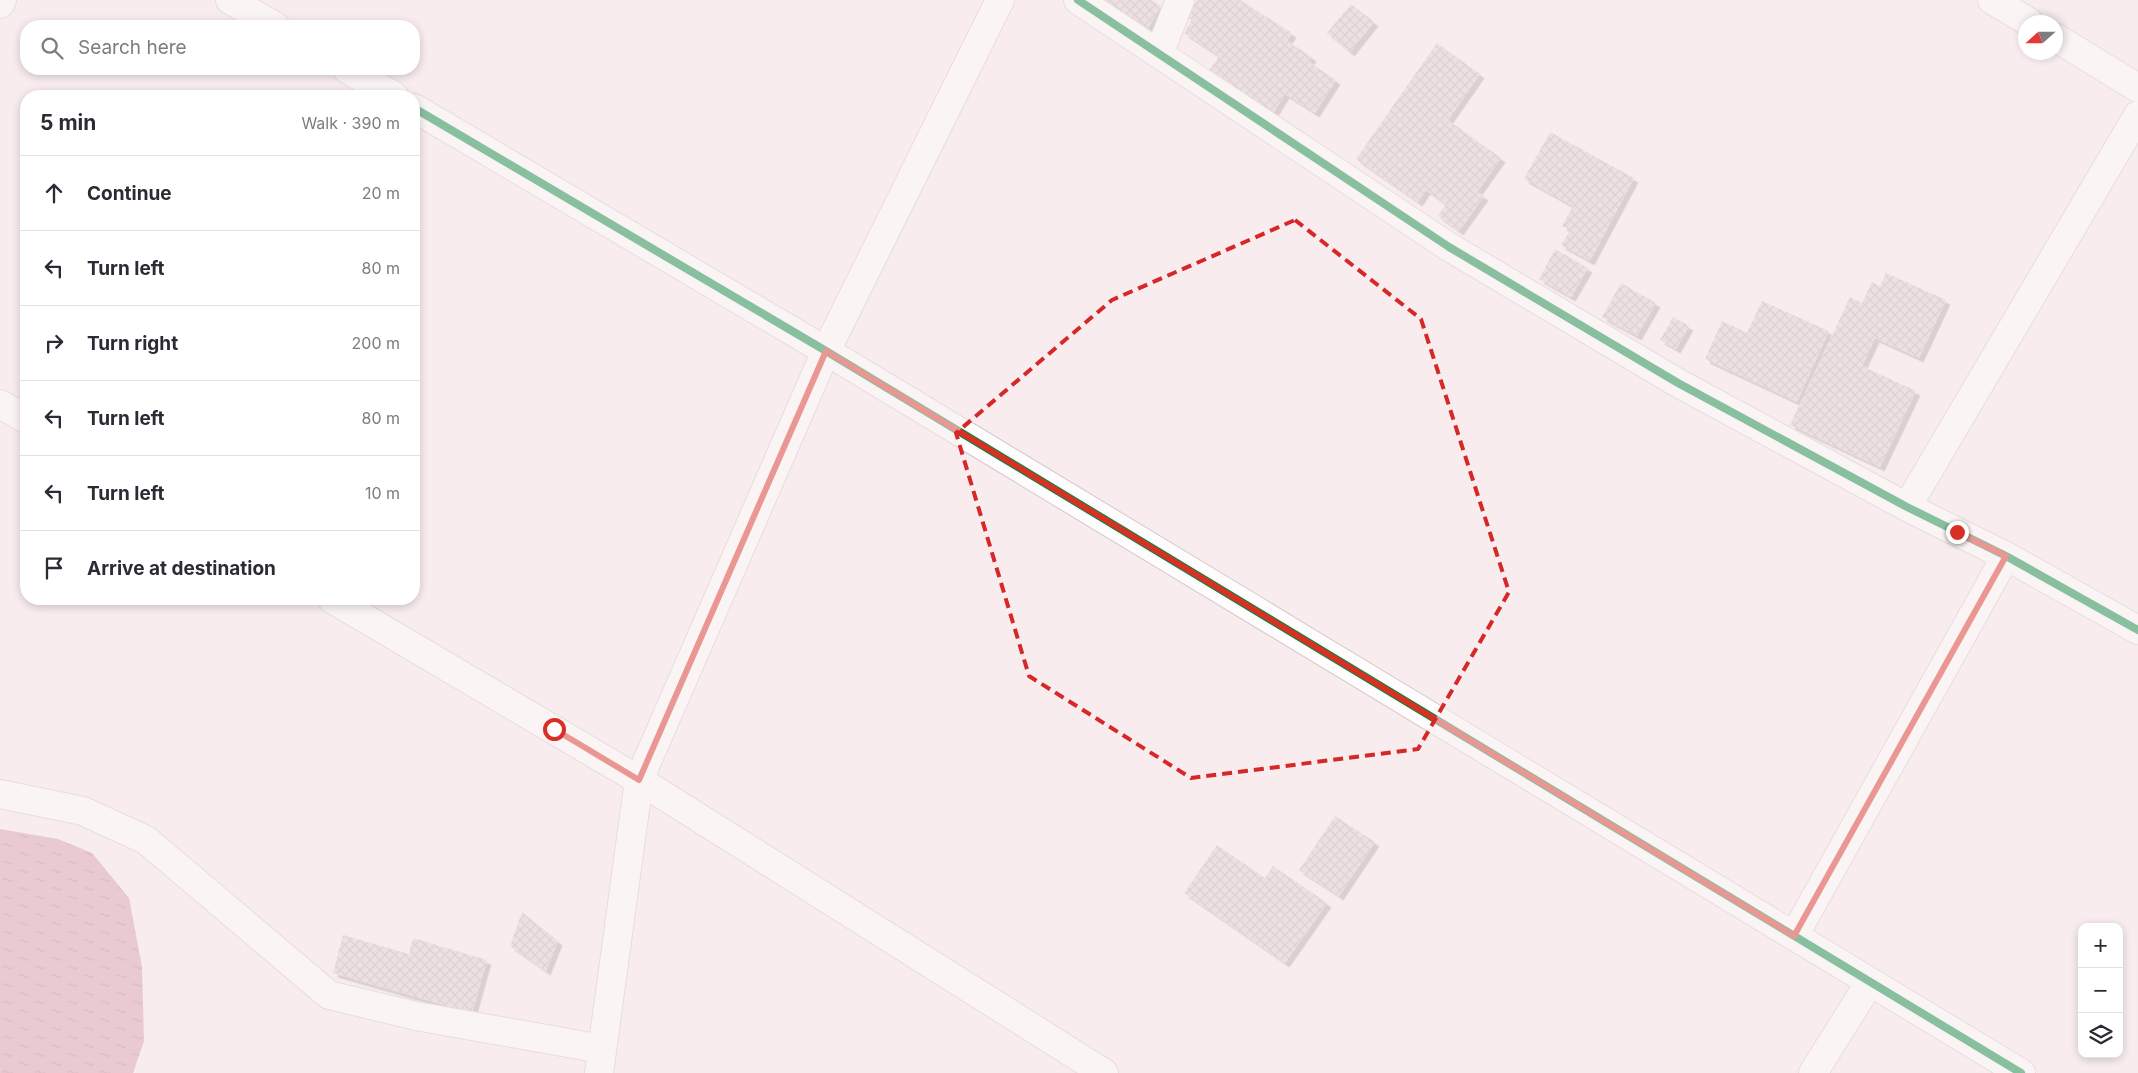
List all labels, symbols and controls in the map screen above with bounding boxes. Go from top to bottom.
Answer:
north arrow [2018,15,2063,60]
search box [20,20,420,75]
icon: search [38,34,66,62]
text: Search here [78,36,187,59]
text: 5 min [40,110,96,135]
text: Walk · 390 m [301,113,400,133]
icon: ahead [40,179,68,207]
text: Continue [87,182,172,205]
text: 20 m [362,183,400,203]
icon: left [40,254,68,282]
text: Turn left [87,257,165,280]
text: 80 m [361,258,400,278]
icon: right [40,329,68,357]
text: Turn right [87,332,178,355]
text: 200 m [352,333,400,353]
icon: left [40,404,68,432]
text: Turn left [87,407,165,430]
text: 80 m [361,408,400,428]
icon: left [40,479,68,507]
text: Turn left [87,482,165,505]
text: 10 m [365,483,400,503]
route end [1946,521,1969,544]
icon: arrive [40,554,68,582]
text: Arrive at destination [87,557,276,580]
route start [543,718,566,741]
map controls [2078,923,2123,1058]
button: + [2078,923,2123,968]
button: − [2078,968,2123,1013]
button: layers [2078,1013,2123,1058]

